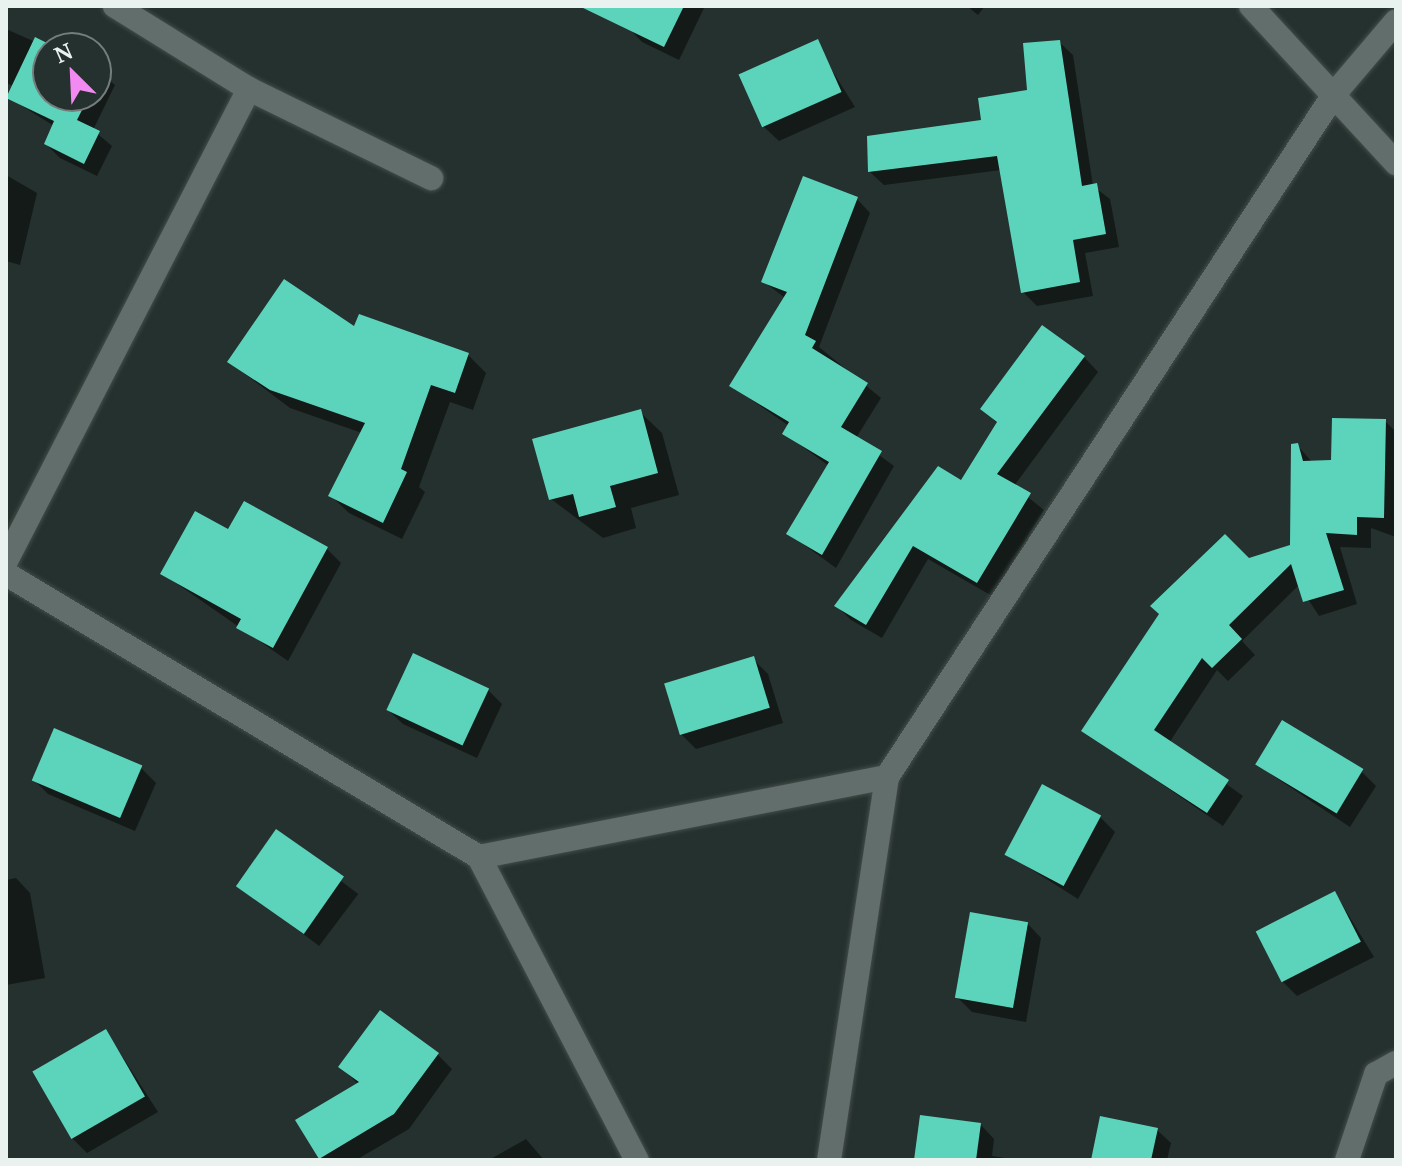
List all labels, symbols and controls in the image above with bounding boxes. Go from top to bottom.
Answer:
north arrow [32,32,112,112]
text: N [49,35,77,69]

